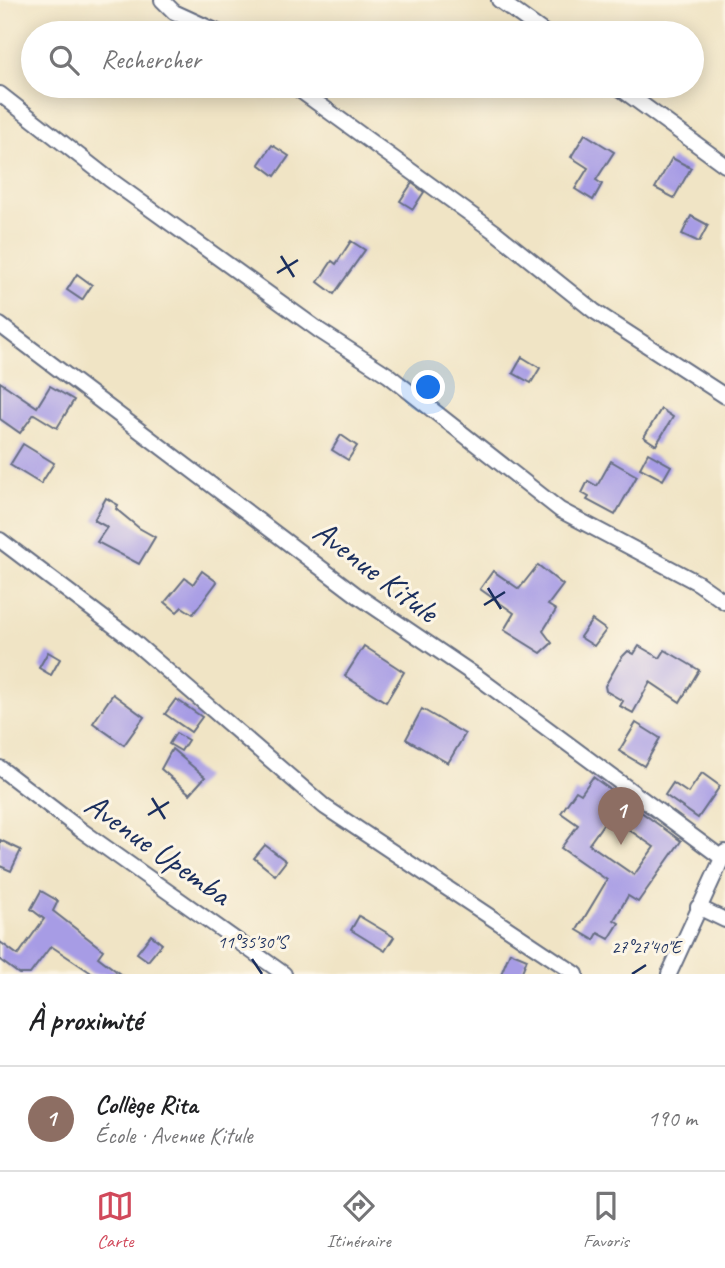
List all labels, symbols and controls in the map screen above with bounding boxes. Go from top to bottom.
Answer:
search box [21,21,704,98]
icon: search [45,41,83,79]
text: Rechercher [101,43,201,76]
your location [411,370,445,404]
street label: Avenue Kitule [305,510,449,633]
street label: Avenue Upemba [77,783,241,916]
pin: 1 [598,787,644,845]
text: 11°35'30"S [218,931,290,953]
text: 27°27'40"E [611,936,683,958]
text: À proximité [28,1001,142,1039]
text: Collège Rita [95,1088,198,1121]
text: 1 [46,1104,56,1133]
text: 190 m [648,1104,697,1133]
text: École · Avenue Kitule [95,1121,253,1150]
tab: Carte [96,1187,134,1253]
tab: Itinéraire [327,1187,391,1253]
tab: Favoris [583,1187,629,1253]

